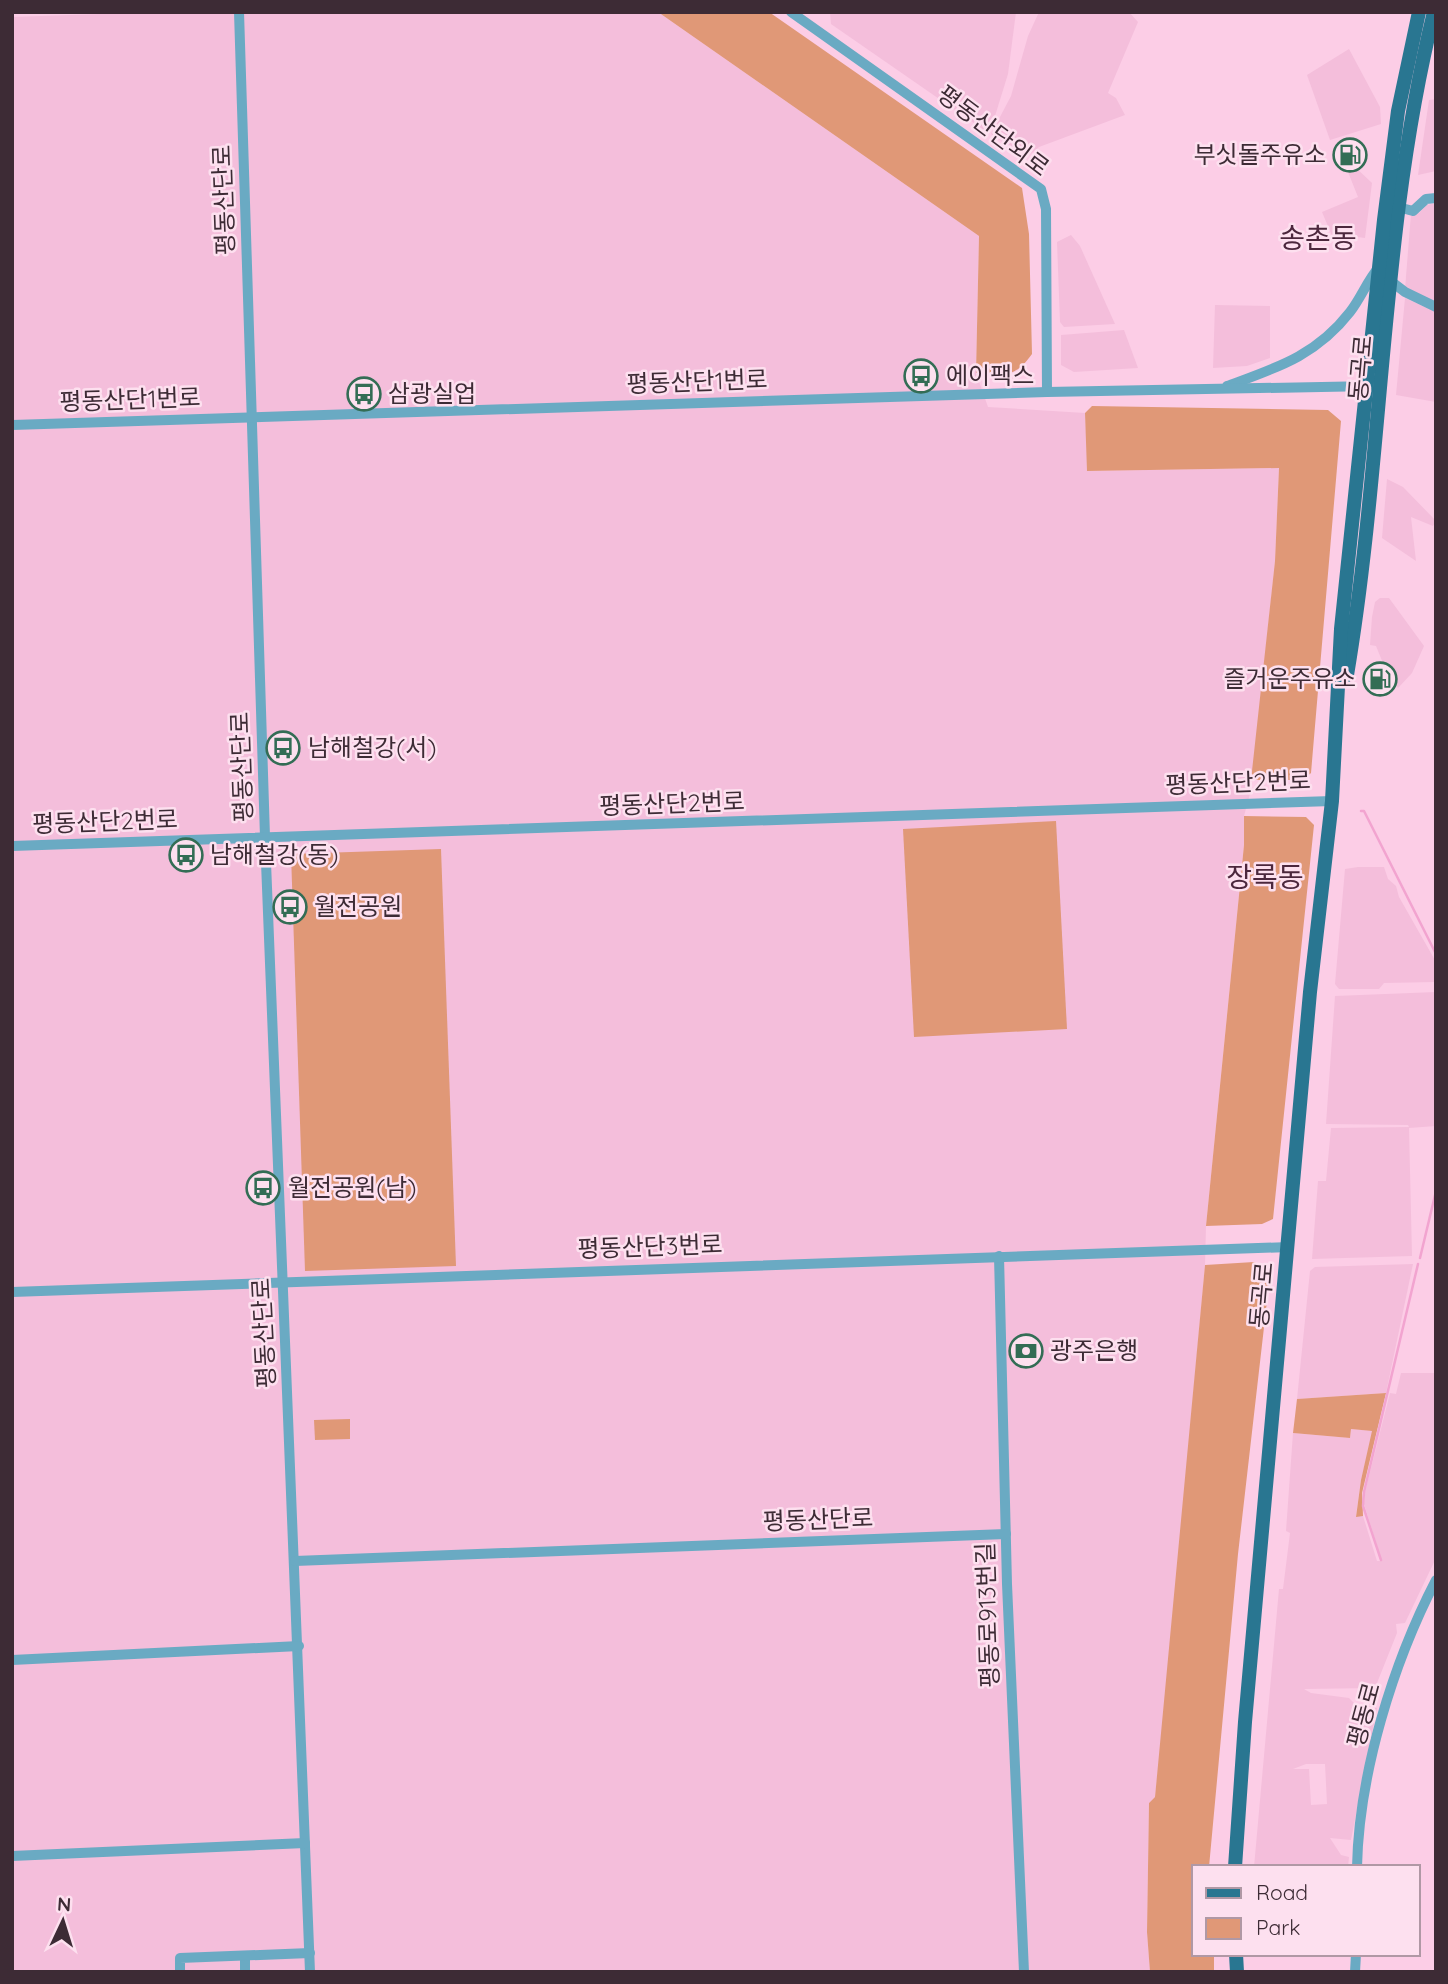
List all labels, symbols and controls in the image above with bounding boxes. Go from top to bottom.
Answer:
street label: 평동산단외로 [932,78,1056,182]
fuel station icon: 부싯돌주유소 [1331,136,1369,174]
place label: 부싯돌주유소 [1194,139,1326,169]
street label: 평동산단로 [206,144,240,256]
district label: 송촌동 [1279,220,1357,255]
street label: 동곡로 [1342,334,1378,402]
bus stop icon: 에이팩스 [902,357,940,395]
place label: 에이팩스 [946,360,1034,390]
street label: 평동산단1번로 [626,364,768,398]
bus stop icon: 삼광실업 [345,375,383,413]
place label: 삼광실업 [388,378,476,408]
street label: 평동산단1번로 [59,382,201,416]
fuel station icon: 즐거운주유소 [1361,660,1399,698]
place label: 즐거운주유소 [1224,663,1356,693]
street label: 평동산단로 [224,711,258,823]
bus stop icon: 남해철강(서) [264,729,302,767]
place label: 남해철강(서) [308,732,436,762]
street label: 평동산단2번로 [1165,764,1311,800]
street label: 평동산단2번로 [599,785,745,821]
street label: 평동산단2번로 [32,803,178,839]
bus stop icon: 남해철강(동) [167,836,205,874]
place label: 남해철강(동) [210,839,338,869]
district label: 장록동 [1226,859,1304,894]
bus stop icon: 월전공원 [271,888,309,926]
place label: 월전공원 [314,891,402,921]
bus stop icon: 월전공원(남) [244,1169,282,1207]
place label: 월전공원(남) [288,1172,416,1202]
street label: 평동산단3번로 [577,1228,723,1264]
street label: 동곡로 [1243,1261,1279,1329]
street label: 평동산단로 [245,1277,281,1389]
bank icon: 광주은행 [1007,1332,1045,1370]
place label: 광주은행 [1050,1335,1138,1365]
street label: 평동산단로 [762,1502,874,1536]
street label: 평동로913번길 [969,1542,1005,1688]
street label: 평동로 [1340,1679,1386,1751]
legend [1192,1865,1420,1956]
text: Road [1256,1879,1308,1905]
north arrow [28,1886,98,1956]
text: N [56,1892,72,1916]
text: Park [1256,1914,1300,1940]

